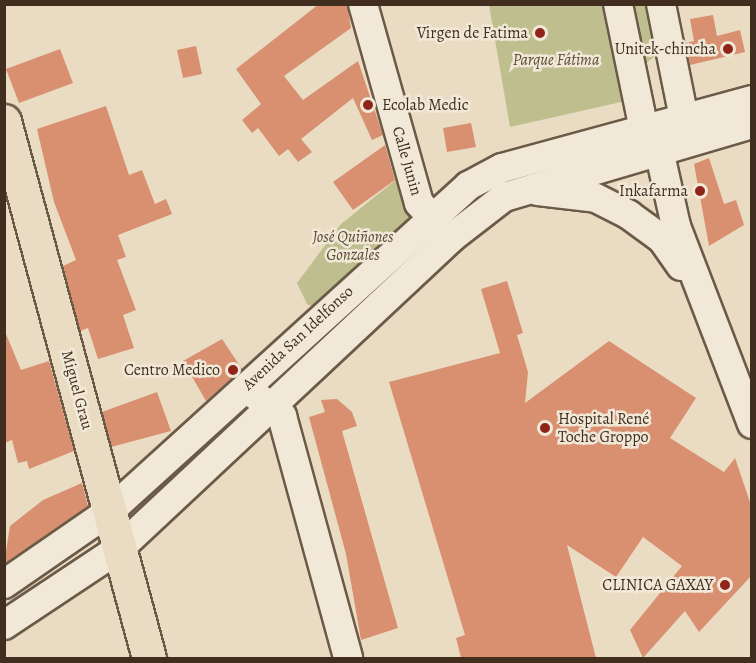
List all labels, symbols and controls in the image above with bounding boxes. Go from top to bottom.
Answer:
place label: Virgen de Fatima [417,23,528,43]
marker: Virgen de Fatima [533,26,547,40]
place label: Unitek-chincha [615,39,716,59]
marker: Unitek-chincha [721,42,735,56]
park label: Parque Fátima [513,50,599,70]
place label: Ecolab Medic [382,95,469,115]
marker: Ecolab Medic [359,96,377,114]
street label: Calle Junin [388,124,426,198]
place label: Inkafarma [619,181,688,201]
marker: Inkafarma [693,184,707,198]
park label: José Quiñones Gonzales [312,227,394,265]
street label: Avenida San Idelfonso [239,282,357,394]
street label: Miguel Grau [57,348,97,432]
place label: Centro Medico [124,360,220,380]
marker: Centro Medico [224,361,242,379]
place label: Hospital René Toche Groppo [558,409,649,447]
marker: Hospital René Toche Groppo [536,419,554,437]
place label: CLINICA GAXAY [602,575,713,595]
marker: CLINICA GAXAY [718,578,732,592]

